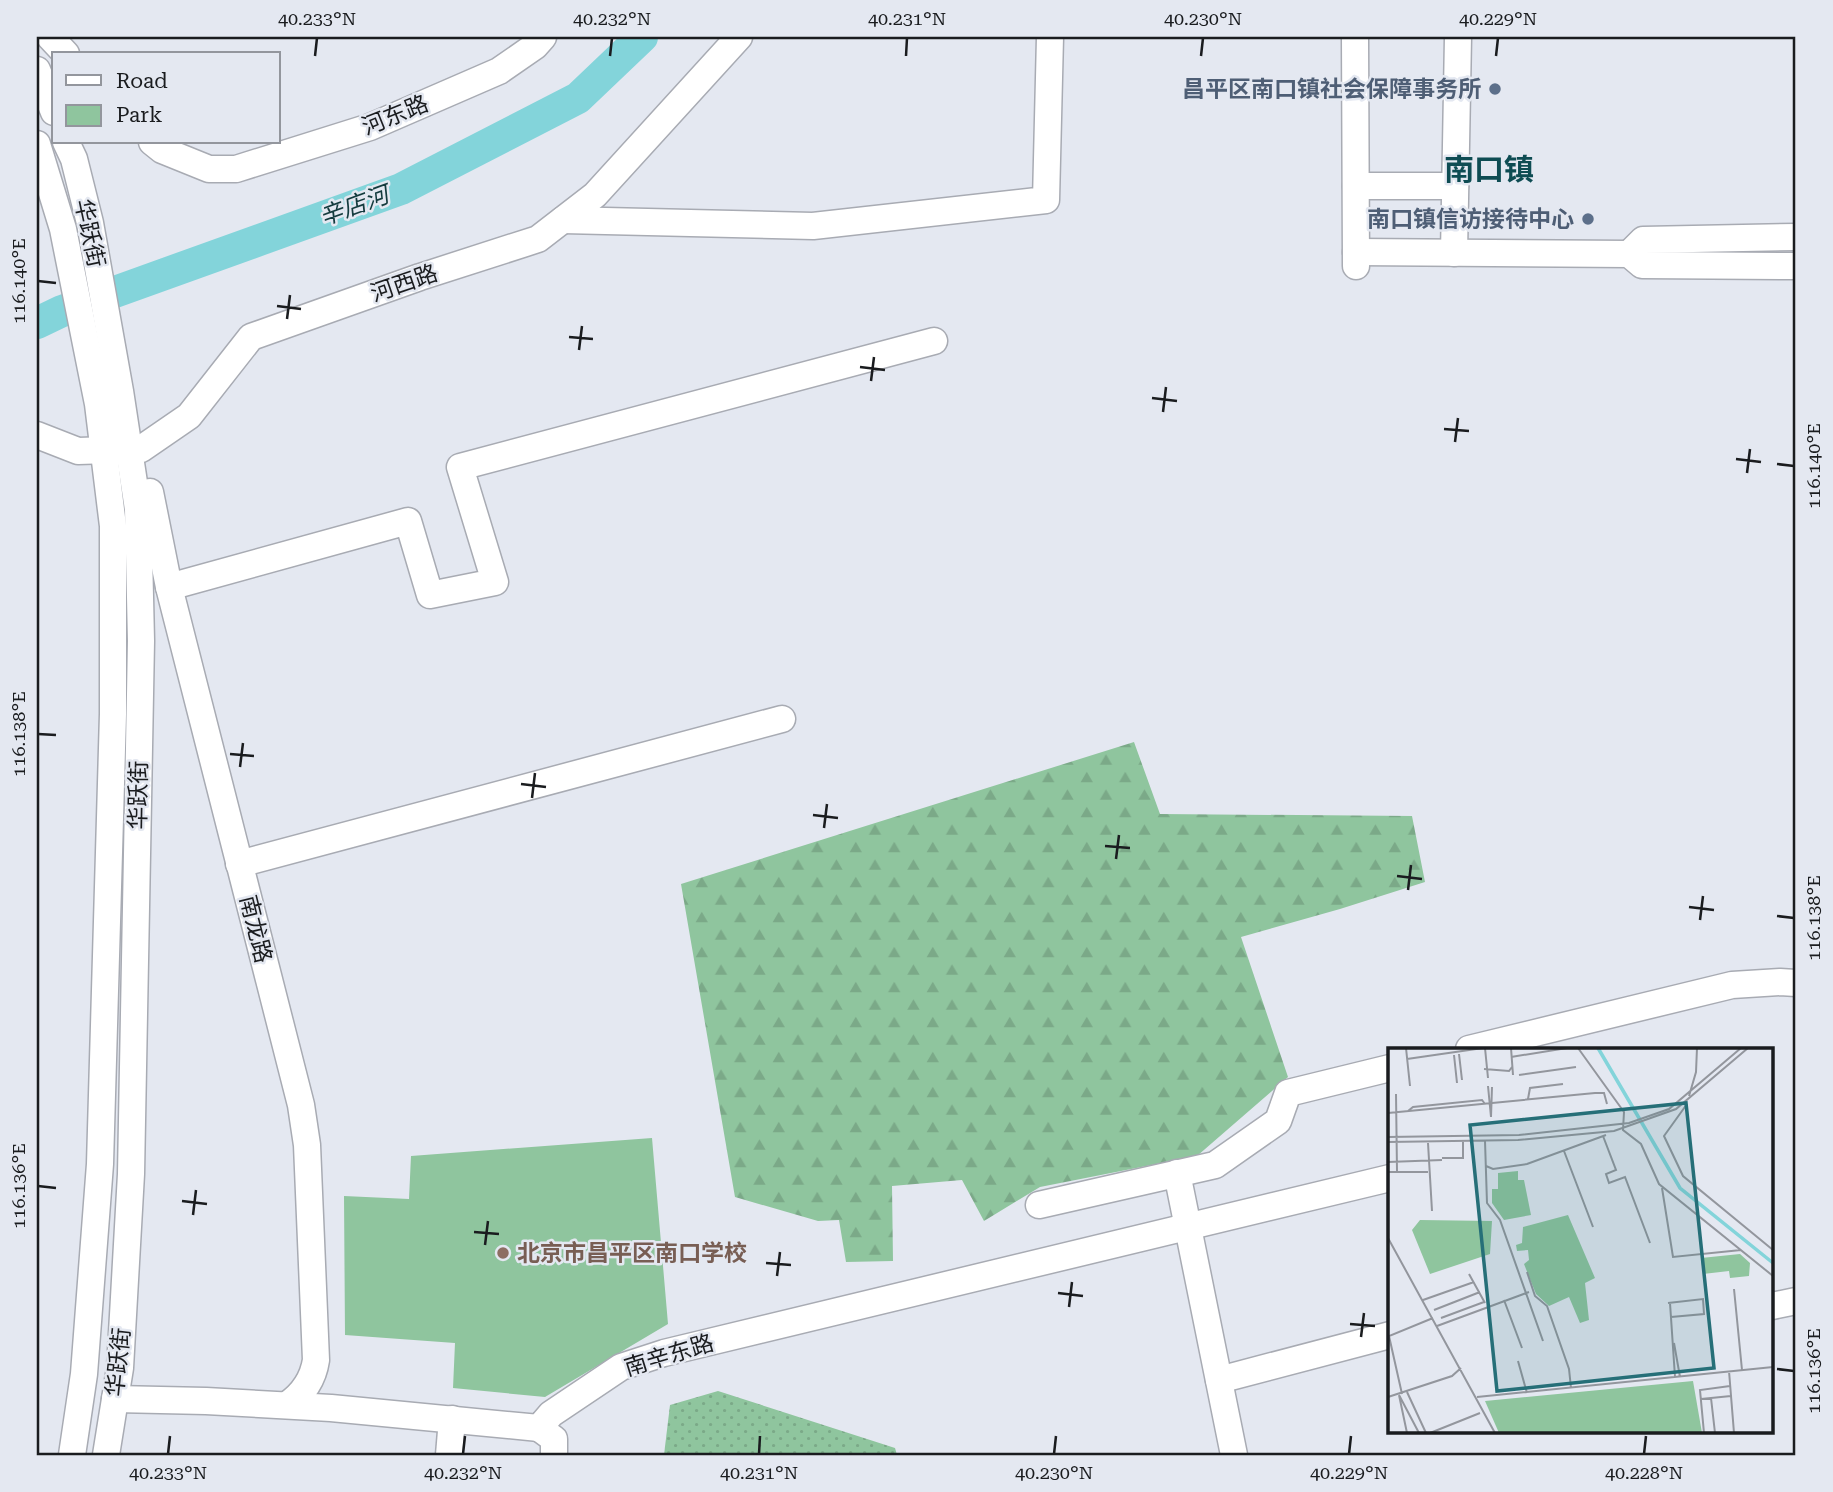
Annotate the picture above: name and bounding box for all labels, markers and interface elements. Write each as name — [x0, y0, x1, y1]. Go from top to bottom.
text: 40.233°N — [278, 8, 356, 29]
text: 40.232°N — [573, 8, 651, 29]
text: 40.231°N — [868, 8, 946, 29]
text: 40.230°N — [1164, 8, 1242, 29]
text: 40.229°N — [1459, 8, 1537, 29]
legend — [52, 52, 280, 144]
text: Road — [116, 69, 168, 93]
place label: 昌平区南口镇社会保障事务所 — [1182, 76, 1481, 103]
marker: 昌平区南口镇社会保障事务所 — [1487, 81, 1503, 97]
street label: 河东路 — [358, 90, 432, 141]
text: Park — [116, 103, 162, 127]
district label: 南口镇 — [1444, 152, 1534, 187]
water label: 辛店河 — [315, 179, 396, 231]
street label: 华跃街 — [69, 197, 110, 270]
place label: 南口镇信访接待中心 — [1367, 206, 1574, 233]
marker: 南口镇信访接待中心 — [1580, 211, 1596, 227]
text: 116.140°E — [8, 238, 29, 324]
street label: 河西路 — [367, 259, 441, 307]
text: 116.140°E — [1803, 423, 1824, 509]
text: 116.138°E — [8, 691, 29, 777]
street label: 华跃街 — [124, 760, 153, 830]
text: 116.138°E — [1803, 875, 1824, 961]
street label: 南龙路 — [234, 892, 277, 966]
inset map — [1388, 1048, 1773, 1432]
text: 116.136°E — [8, 1143, 29, 1229]
place label: 北京市昌平区南口学校 — [517, 1240, 747, 1267]
marker: 北京市昌平区南口学校 — [495, 1245, 511, 1261]
street label: 华跃街 — [101, 1326, 136, 1398]
text: 116.136°E — [1803, 1328, 1824, 1414]
street label: 南辛东路 — [621, 1329, 717, 1382]
text: 40.233°N — [129, 1462, 207, 1483]
text: 40.232°N — [424, 1462, 502, 1483]
text: 40.231°N — [720, 1462, 798, 1483]
text: 40.230°N — [1015, 1462, 1093, 1483]
text: 40.229°N — [1310, 1462, 1388, 1483]
text: 40.228°N — [1605, 1462, 1683, 1483]

